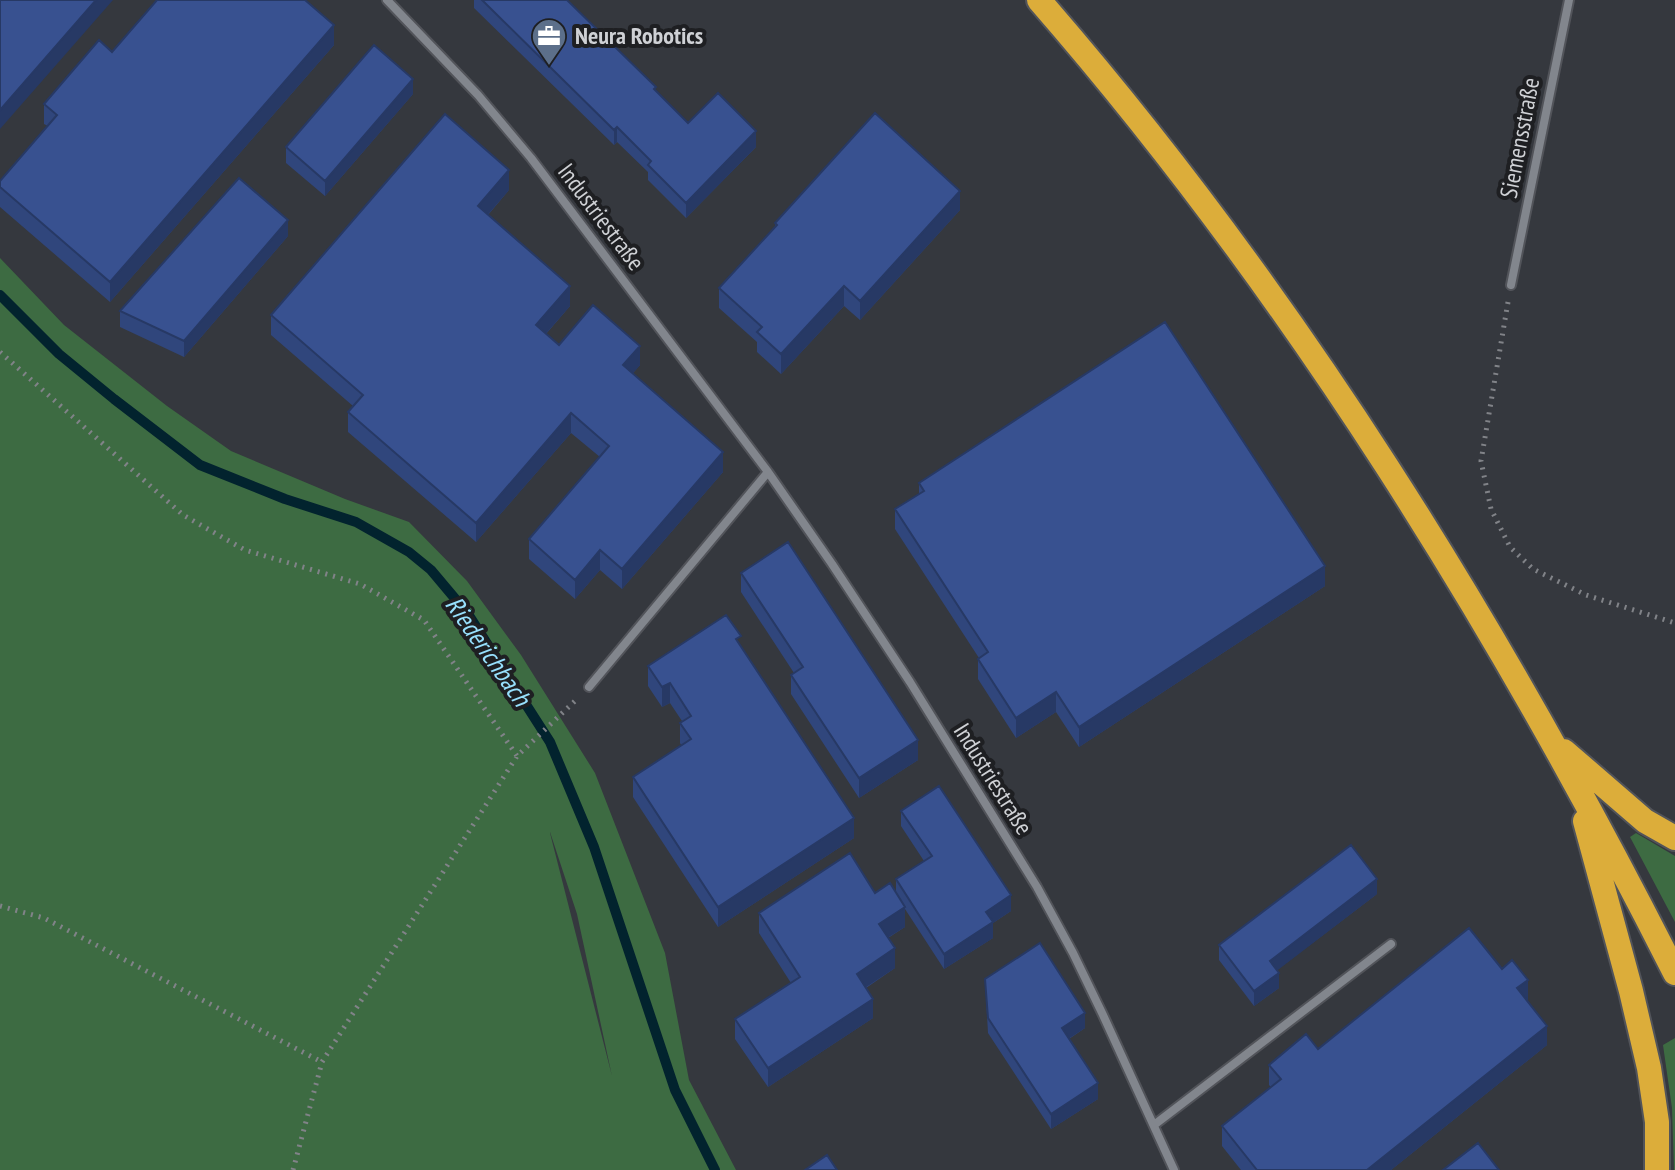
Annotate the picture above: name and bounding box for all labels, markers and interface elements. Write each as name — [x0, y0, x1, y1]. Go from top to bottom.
office icon: Neura Robotics — [530, 17, 568, 67]
place label: Neura Robotics — [575, 20, 703, 51]
street label: Siemensstraße — [1493, 75, 1546, 201]
street label: Industriestraße — [551, 157, 652, 276]
water label: Riederichbach — [439, 589, 539, 713]
street label: Industriestraße — [947, 717, 1040, 840]

